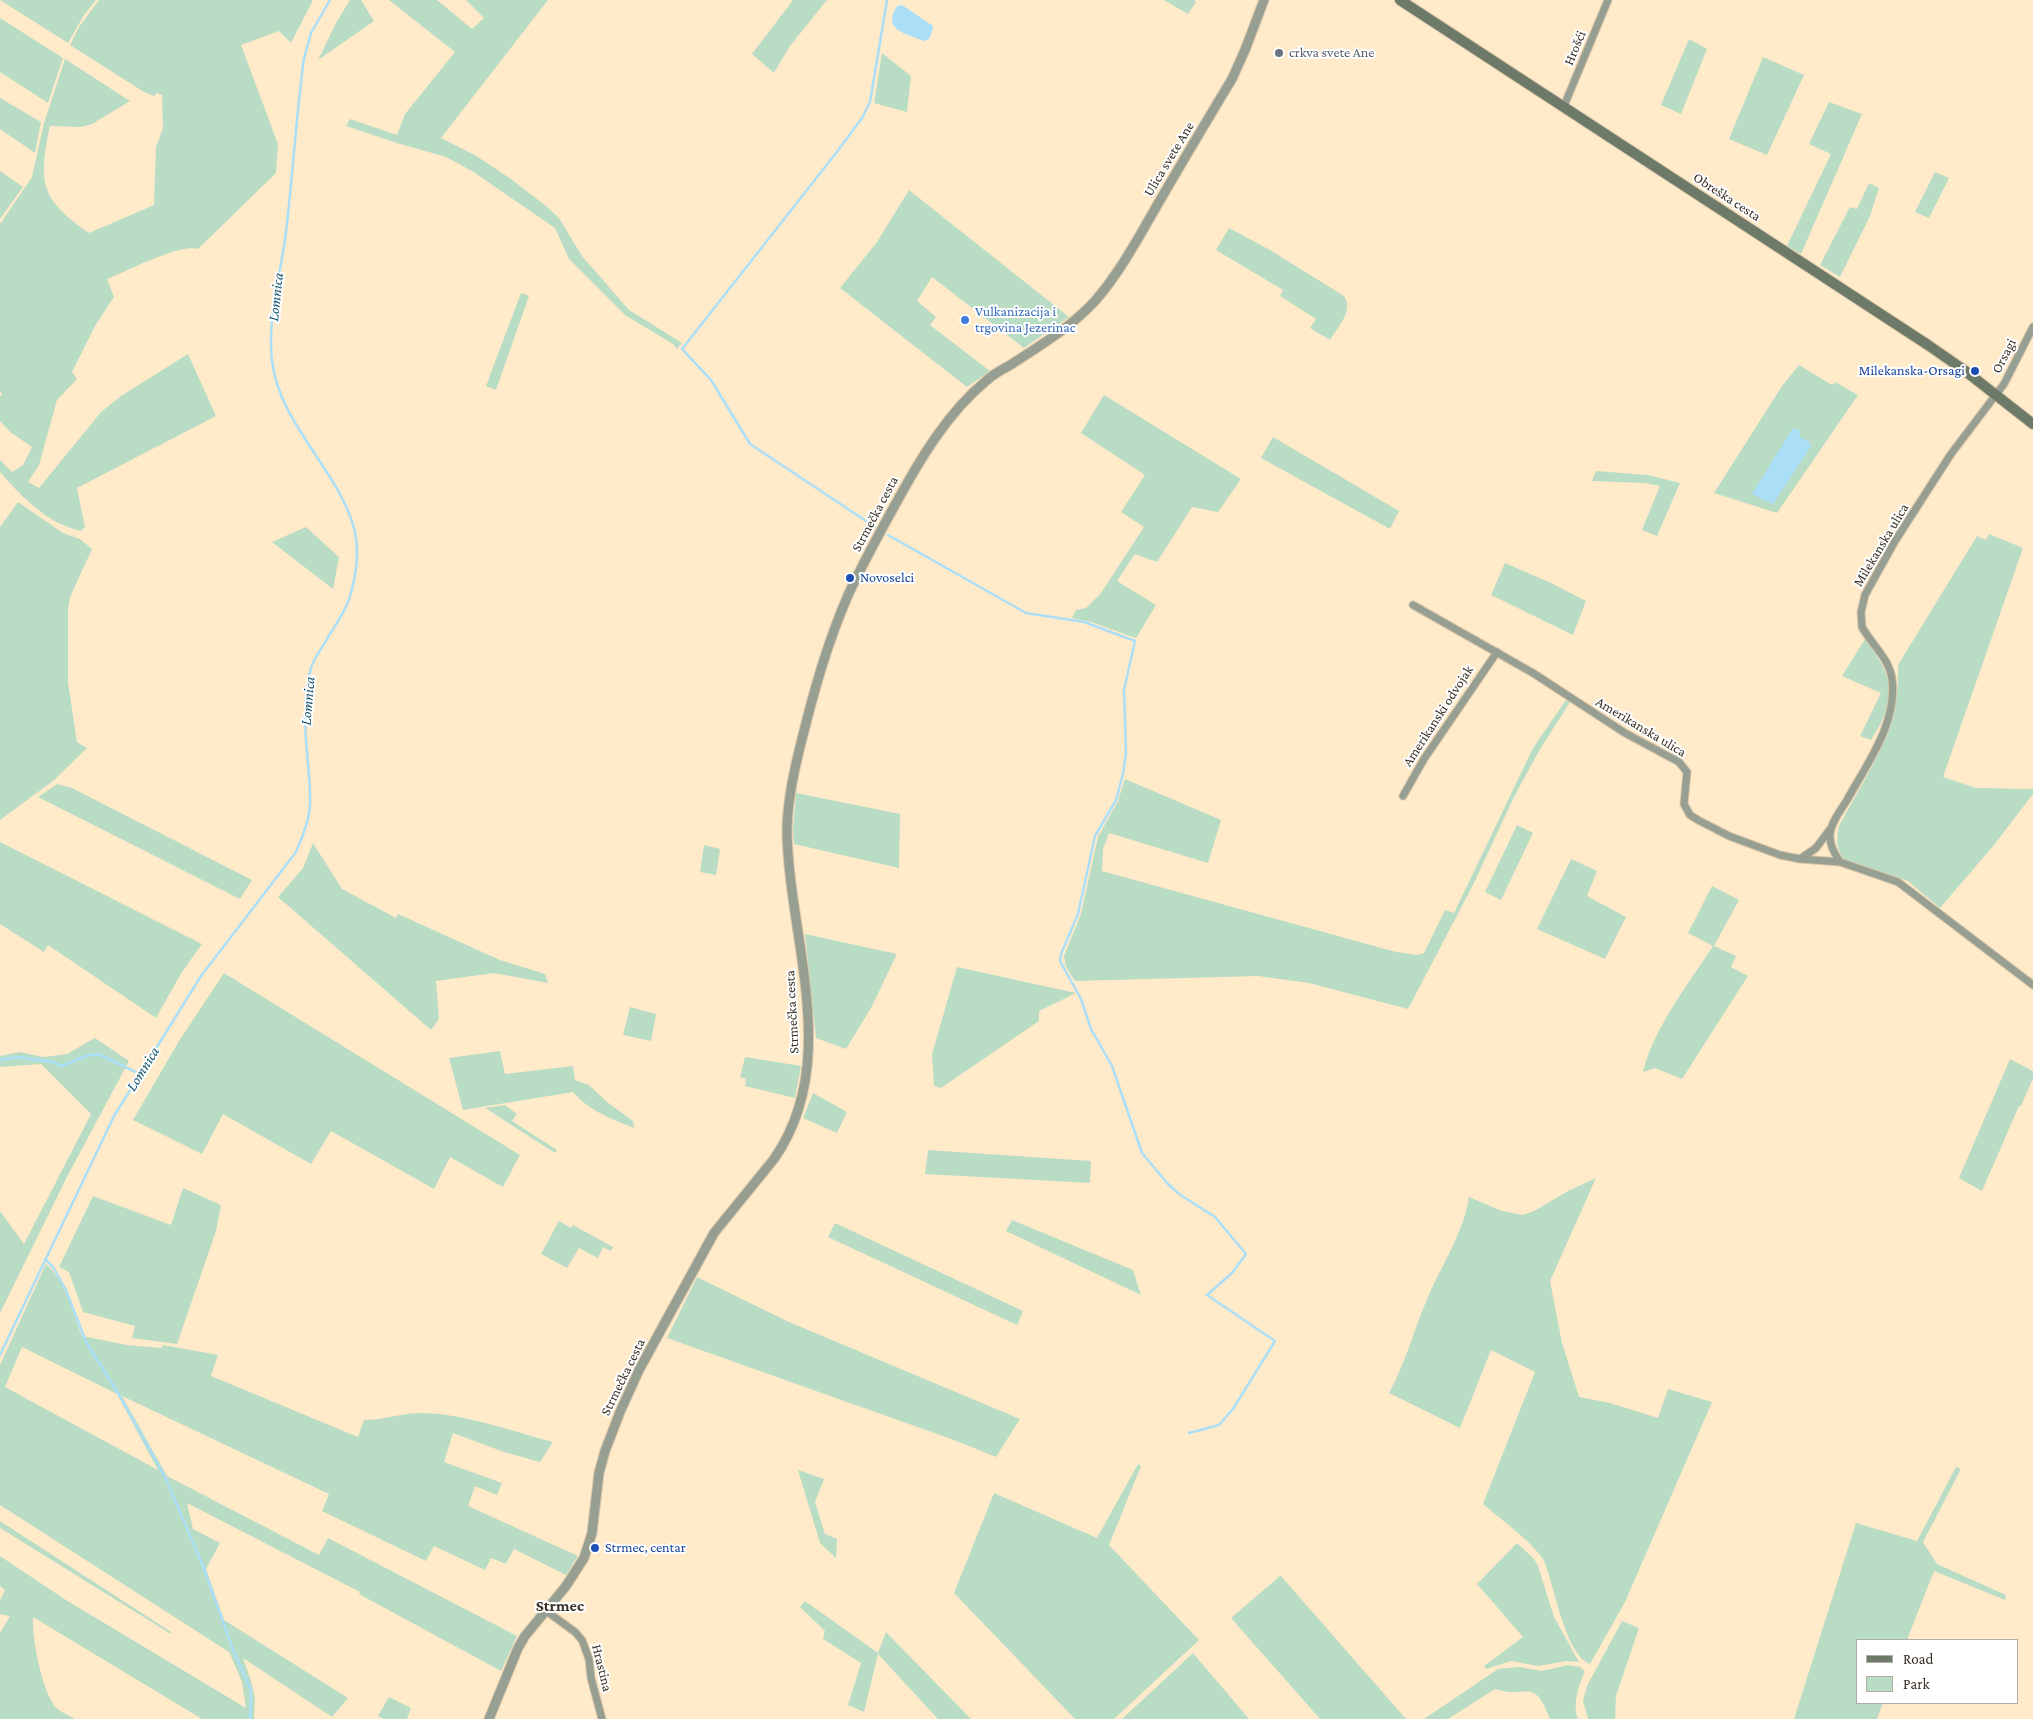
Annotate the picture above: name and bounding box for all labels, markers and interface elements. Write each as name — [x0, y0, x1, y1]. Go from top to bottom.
street label: Hrošći — [1560, 28, 1590, 68]
place label: crkva svete Ane — [1289, 45, 1374, 61]
marker: crkva svete Ane — [1273, 47, 1285, 59]
street label: Ulica svete Ane — [1140, 119, 1198, 199]
street label: Obreška cesta — [1690, 169, 1764, 225]
water label: Lomnica — [264, 272, 288, 322]
place label: Vulkanizacija i trgovina Jezerinac — [975, 304, 1076, 336]
marker: Vulkanizacija i trgovina Jezerinac — [959, 314, 971, 326]
street label: Orsagi — [1988, 336, 2020, 376]
place label: Milekanska-Orsagi — [1859, 363, 1965, 379]
marker: Milekanska-Orsagi — [1969, 365, 1981, 377]
street label: Strmečka cesta — [848, 473, 902, 555]
street label: Milekanska ulica — [1850, 500, 1912, 590]
place label: Novoselci — [860, 570, 914, 586]
marker: Novoselci — [844, 572, 856, 584]
street label: Amerikanski odvojak — [1399, 662, 1477, 770]
water label: Lomnica — [297, 676, 319, 726]
street label: Amerikanska ulica — [1593, 693, 1689, 761]
street label: Strmečka cesta — [781, 970, 803, 1054]
water label: Lomnica — [122, 1044, 164, 1094]
street label: Strmečka cesta — [597, 1336, 649, 1418]
place label: Strmec, centar — [605, 1540, 686, 1556]
marker: Strmec, centar — [589, 1542, 601, 1554]
district label: Strmec — [536, 1596, 584, 1616]
legend — [1856, 1639, 2018, 1704]
street label: Hrastina — [588, 1643, 616, 1693]
text: Road — [1903, 1651, 1933, 1667]
text: Park — [1903, 1676, 1930, 1692]

